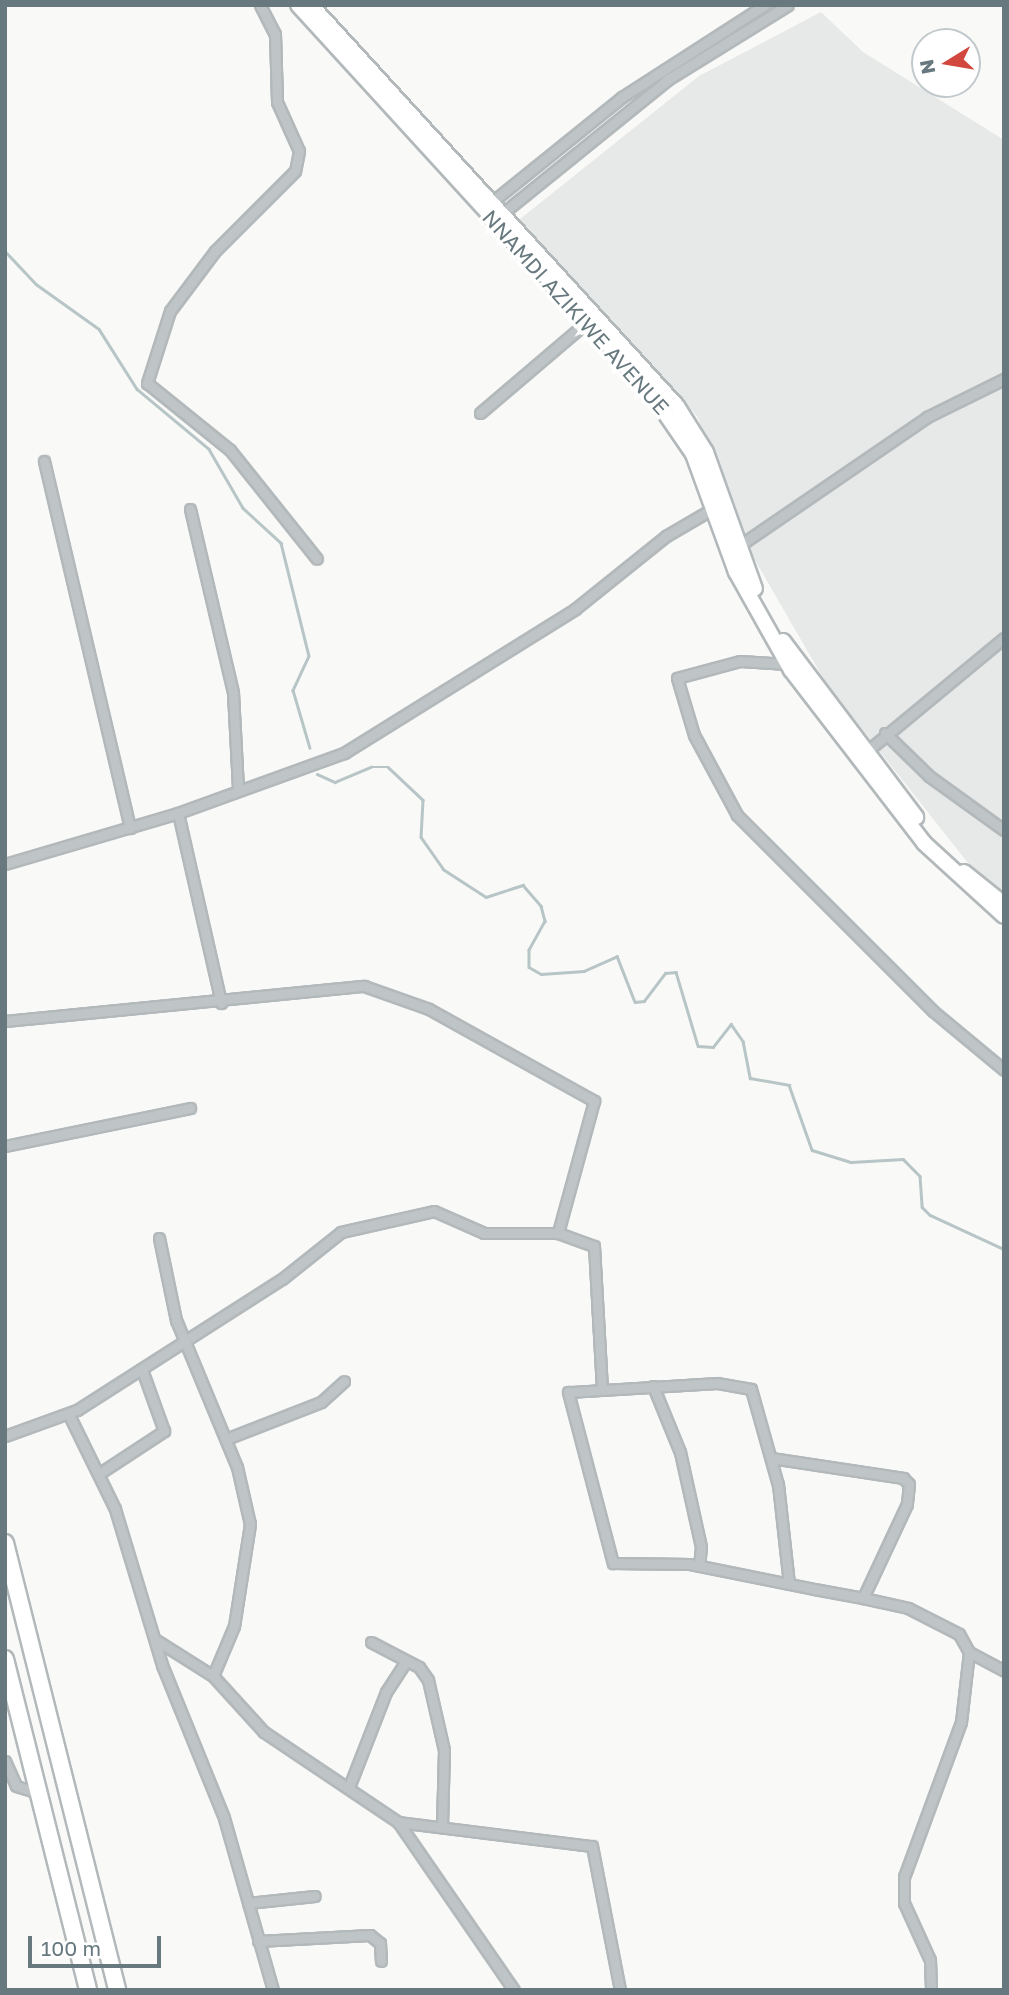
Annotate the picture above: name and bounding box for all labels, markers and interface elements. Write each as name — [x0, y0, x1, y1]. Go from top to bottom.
north arrow — [911, 28, 981, 98]
text: N — [914, 57, 940, 76]
street label: NNAMDI AZIKIWE AVENUE — [478, 205, 674, 419]
scale bar — [32, 1922, 164, 1966]
text: 100 m — [41, 1935, 101, 1961]

